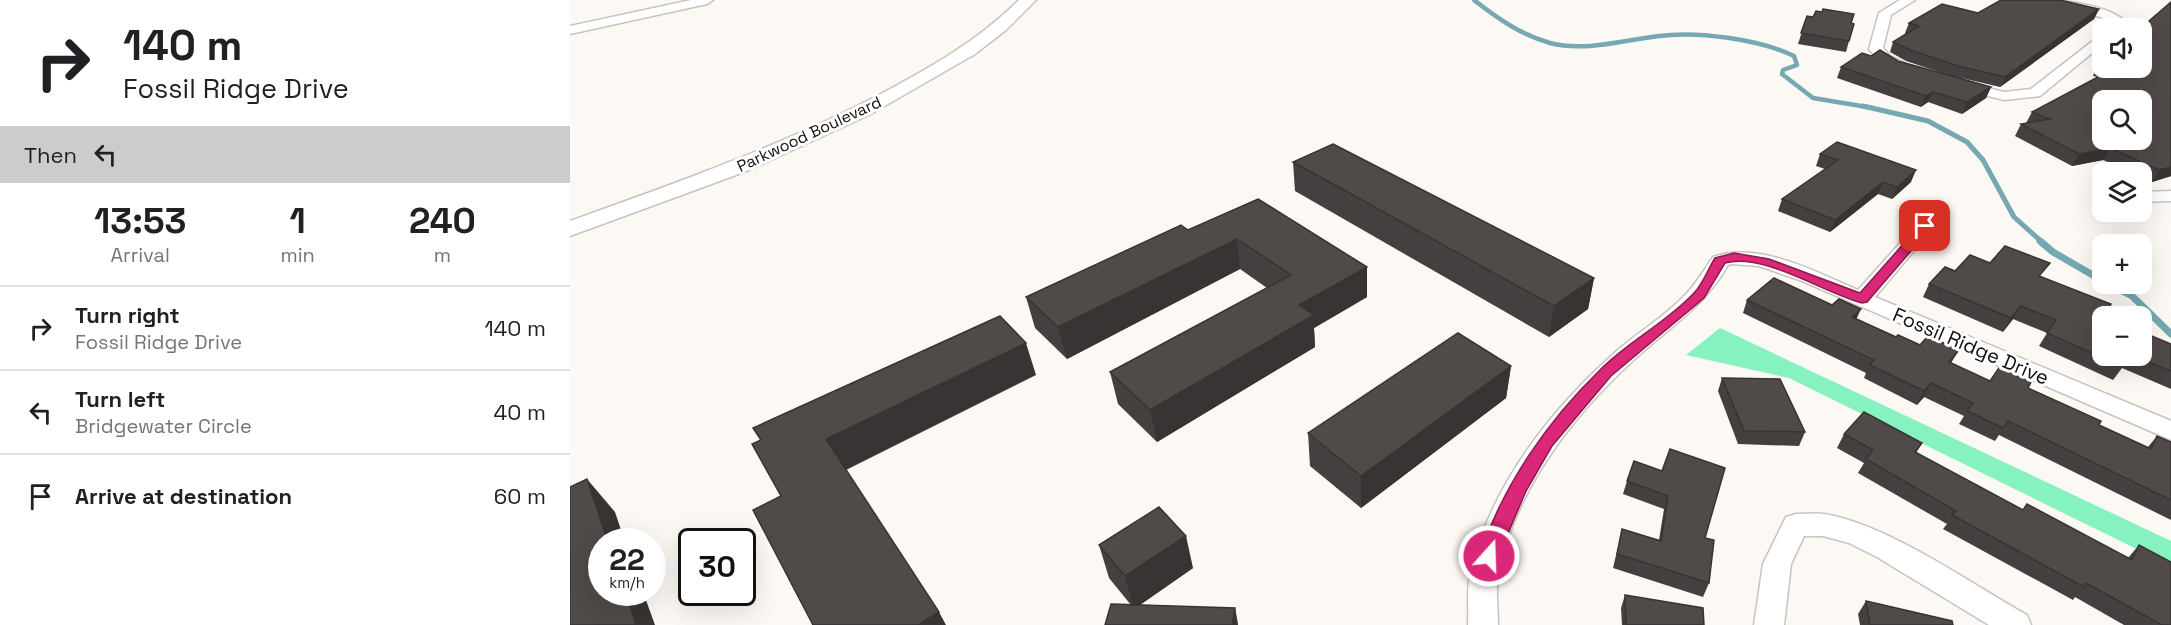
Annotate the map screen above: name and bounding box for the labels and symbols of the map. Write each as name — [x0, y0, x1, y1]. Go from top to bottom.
street label: Parkwood Boulevard — [733, 91, 885, 177]
pin — [1899, 200, 1950, 251]
street label: Fossil Ridge Drive — [1889, 301, 2053, 391]
position arrow — [1457, 524, 1521, 588]
speed limit sign: 30 — [678, 528, 756, 606]

